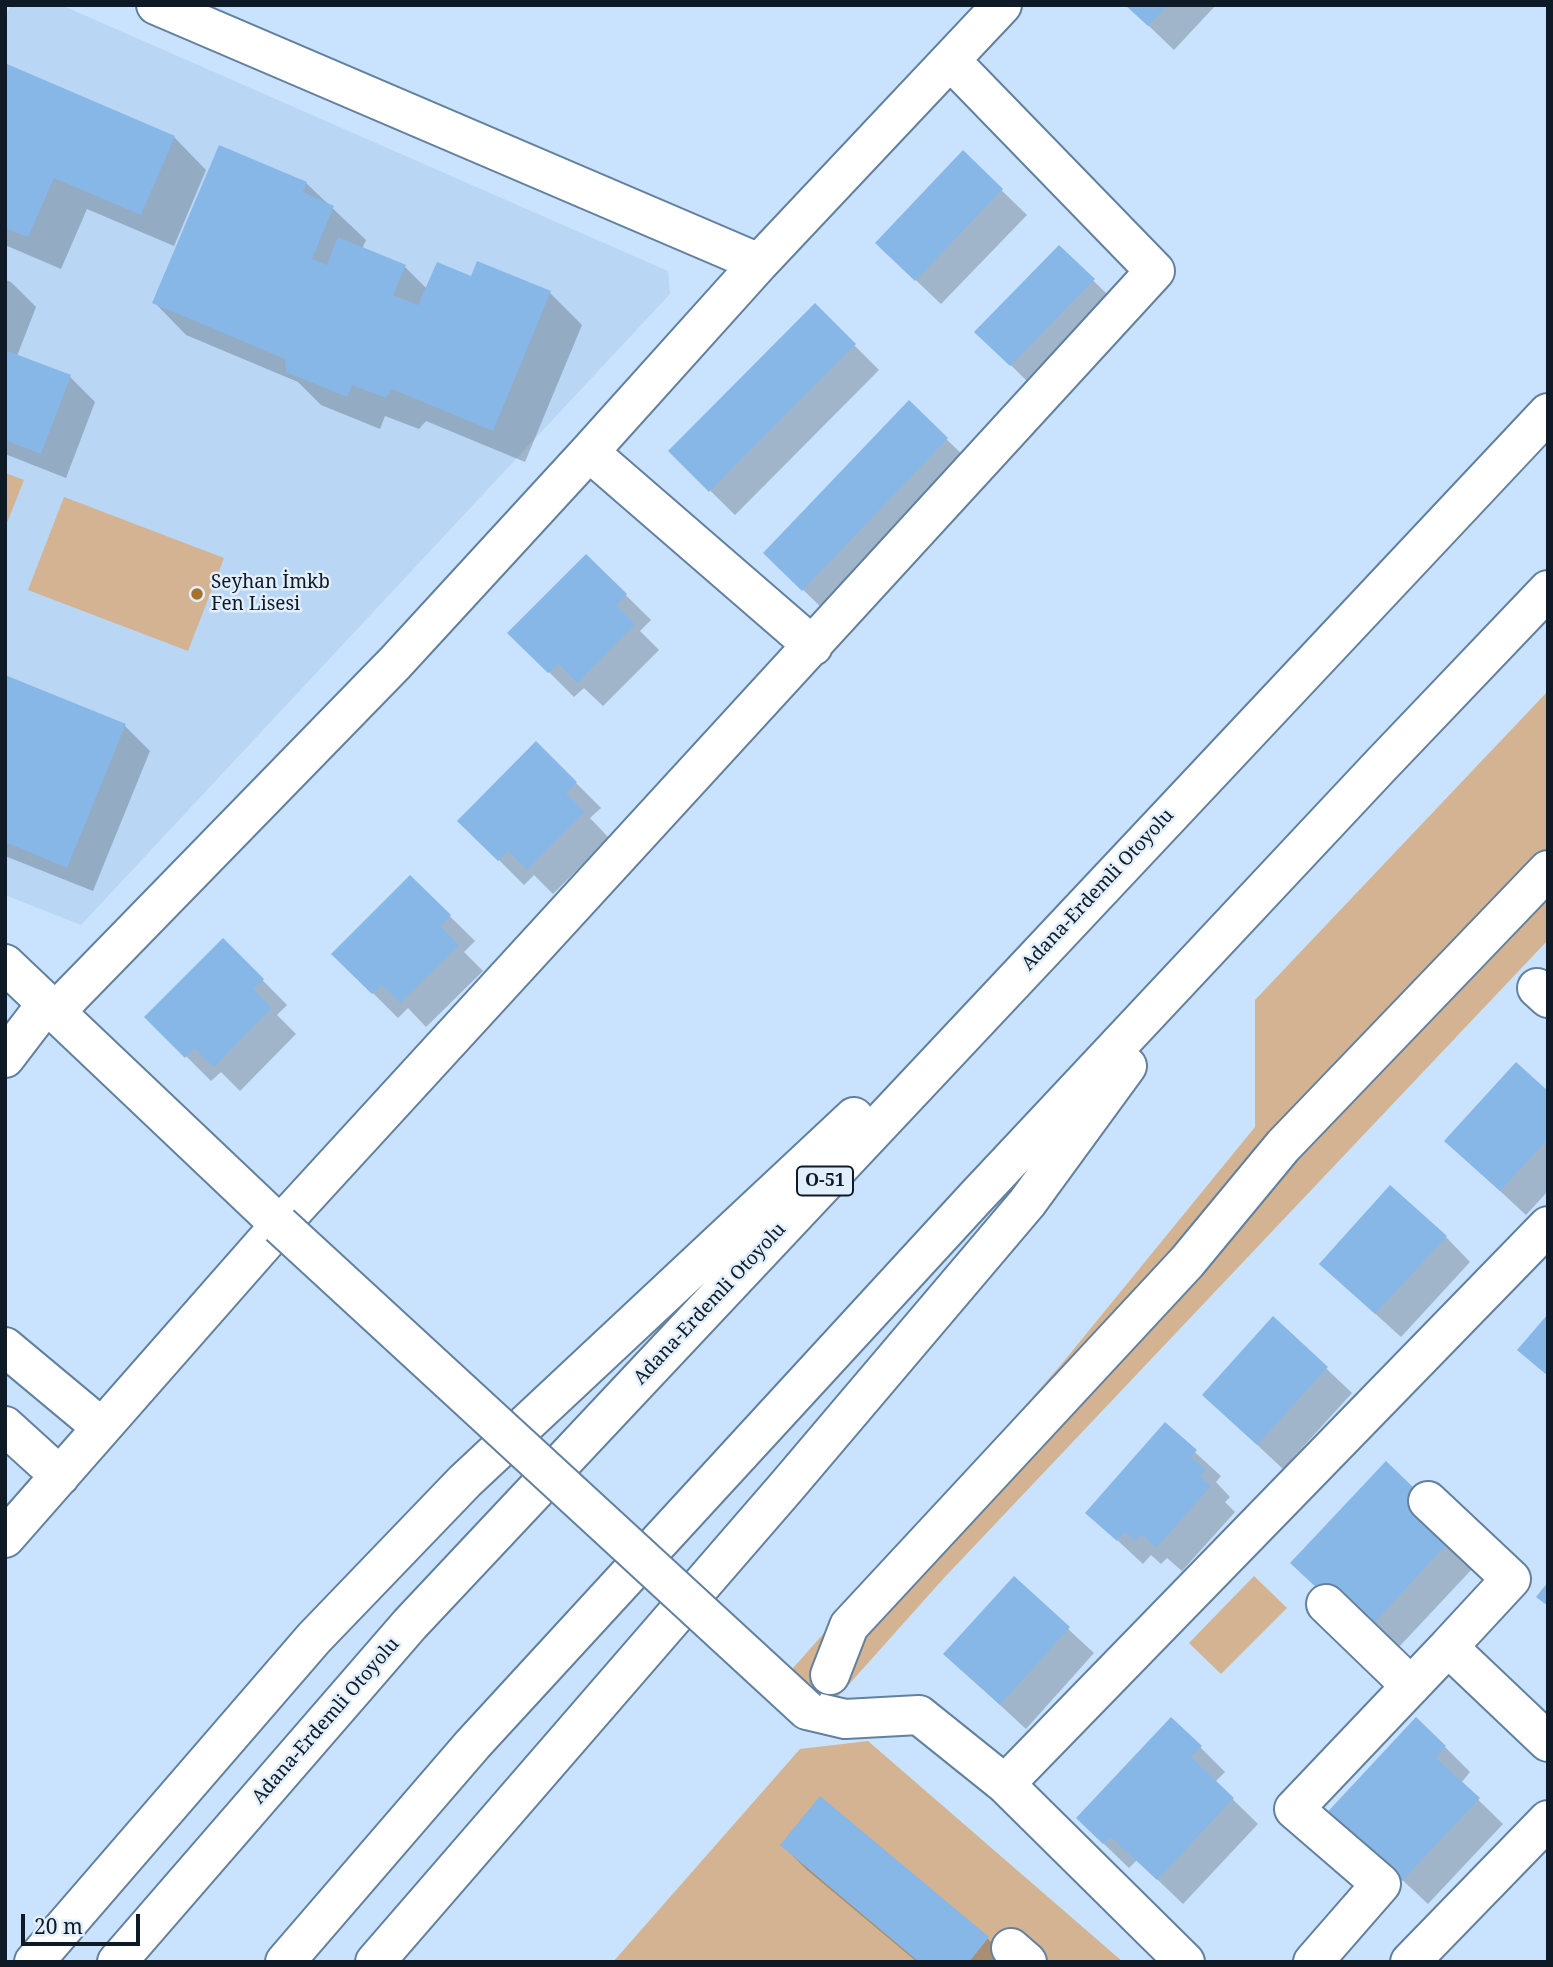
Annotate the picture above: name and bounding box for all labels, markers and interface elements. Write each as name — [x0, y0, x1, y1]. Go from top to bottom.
place label: Seyhan İmkb Fen Lisesi — [211, 572, 330, 616]
marker: Seyhan İmkb Fen Lisesi — [189, 586, 205, 602]
street label: Adana-Erdemli Otoyolu — [1017, 804, 1179, 976]
road number: O-51 — [797, 1166, 853, 1196]
street label: Adana-Erdemli Otoyolu — [629, 1218, 791, 1390]
street label: Adana-Erdemli Otoyolu — [248, 1633, 404, 1809]
scale bar — [24, 1900, 144, 1944]
text: 20 m — [34, 1912, 83, 1940]

